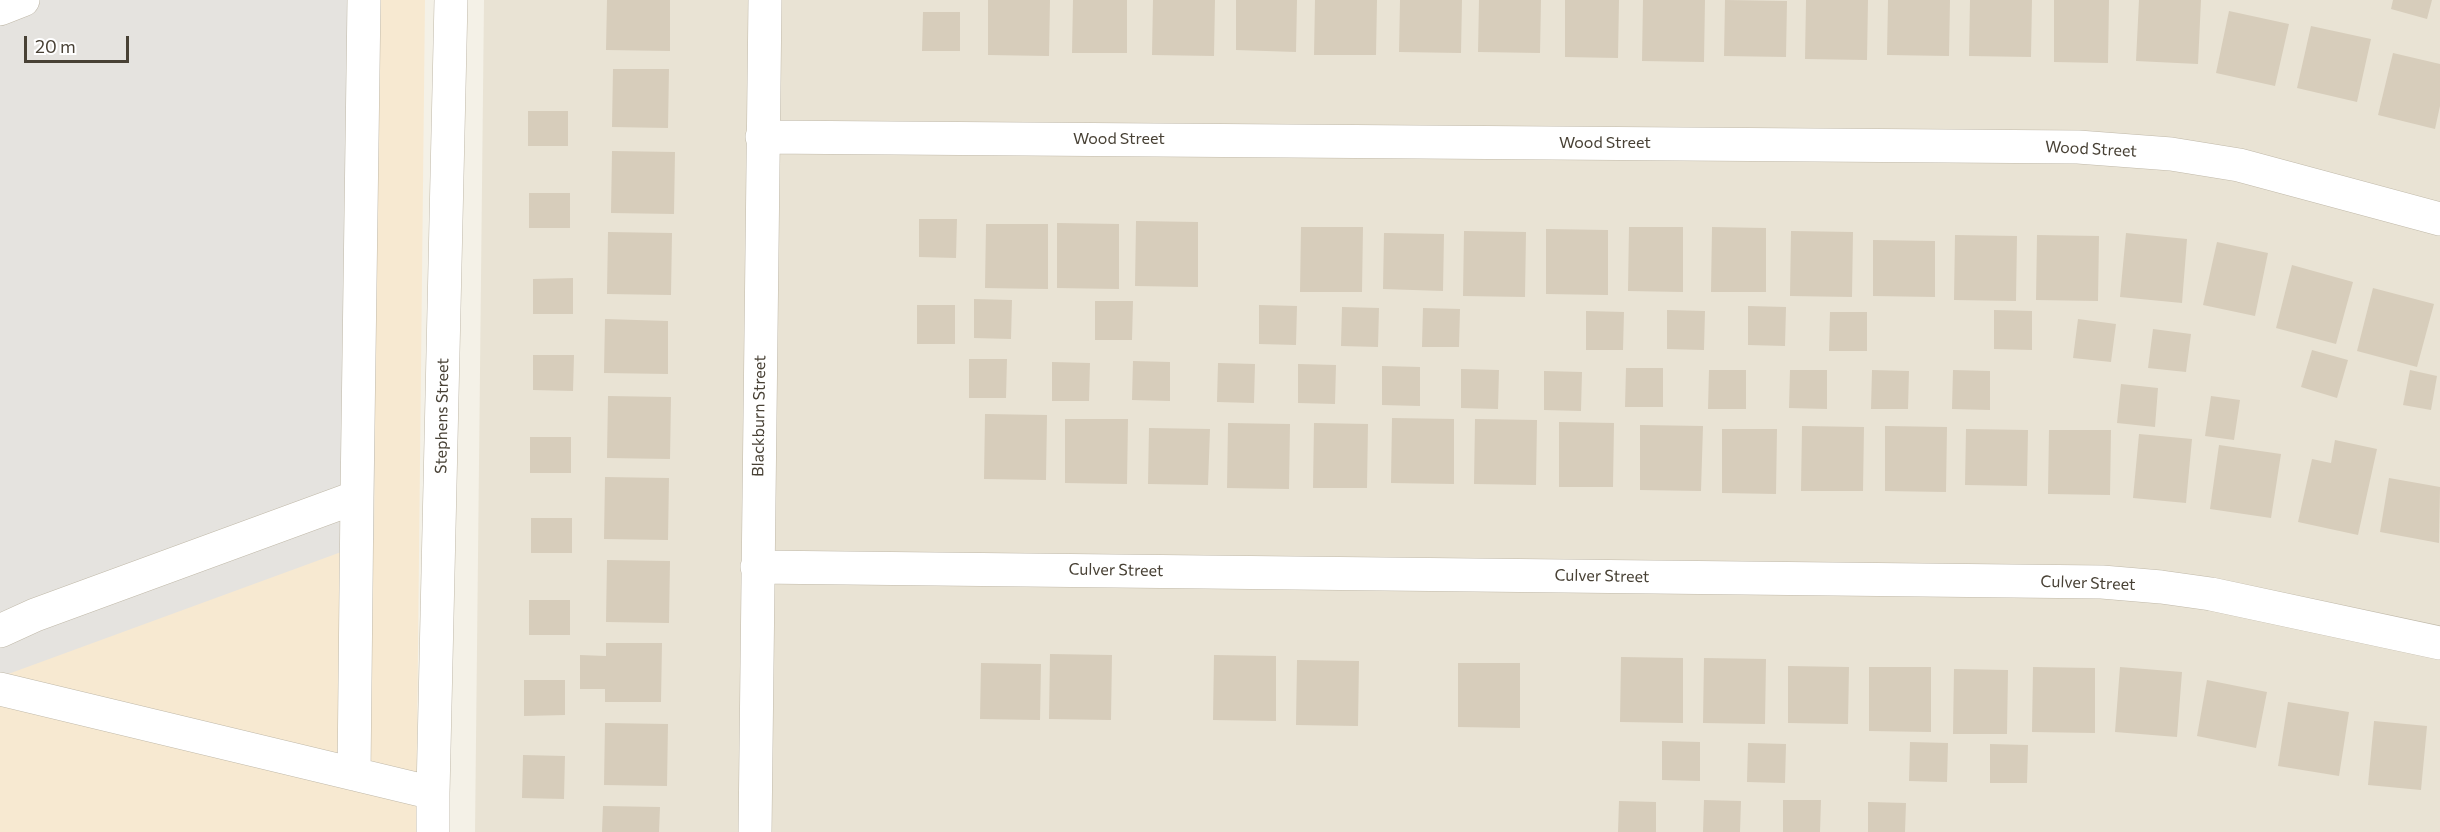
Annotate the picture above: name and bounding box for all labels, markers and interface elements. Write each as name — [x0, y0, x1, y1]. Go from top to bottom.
scale bar — [27, 24, 132, 62]
text: 20 m — [35, 35, 76, 57]
street label: Wood Street — [1073, 129, 1165, 149]
street label: Wood Street — [1559, 133, 1651, 153]
street label: Wood Street — [2045, 137, 2137, 161]
street label: Blackburn Street — [748, 355, 770, 477]
street label: Stephens Street — [431, 358, 453, 474]
street label: Culver Street — [1068, 560, 1164, 580]
street label: Culver Street — [1554, 566, 1650, 586]
street label: Culver Street — [2040, 572, 2136, 594]

